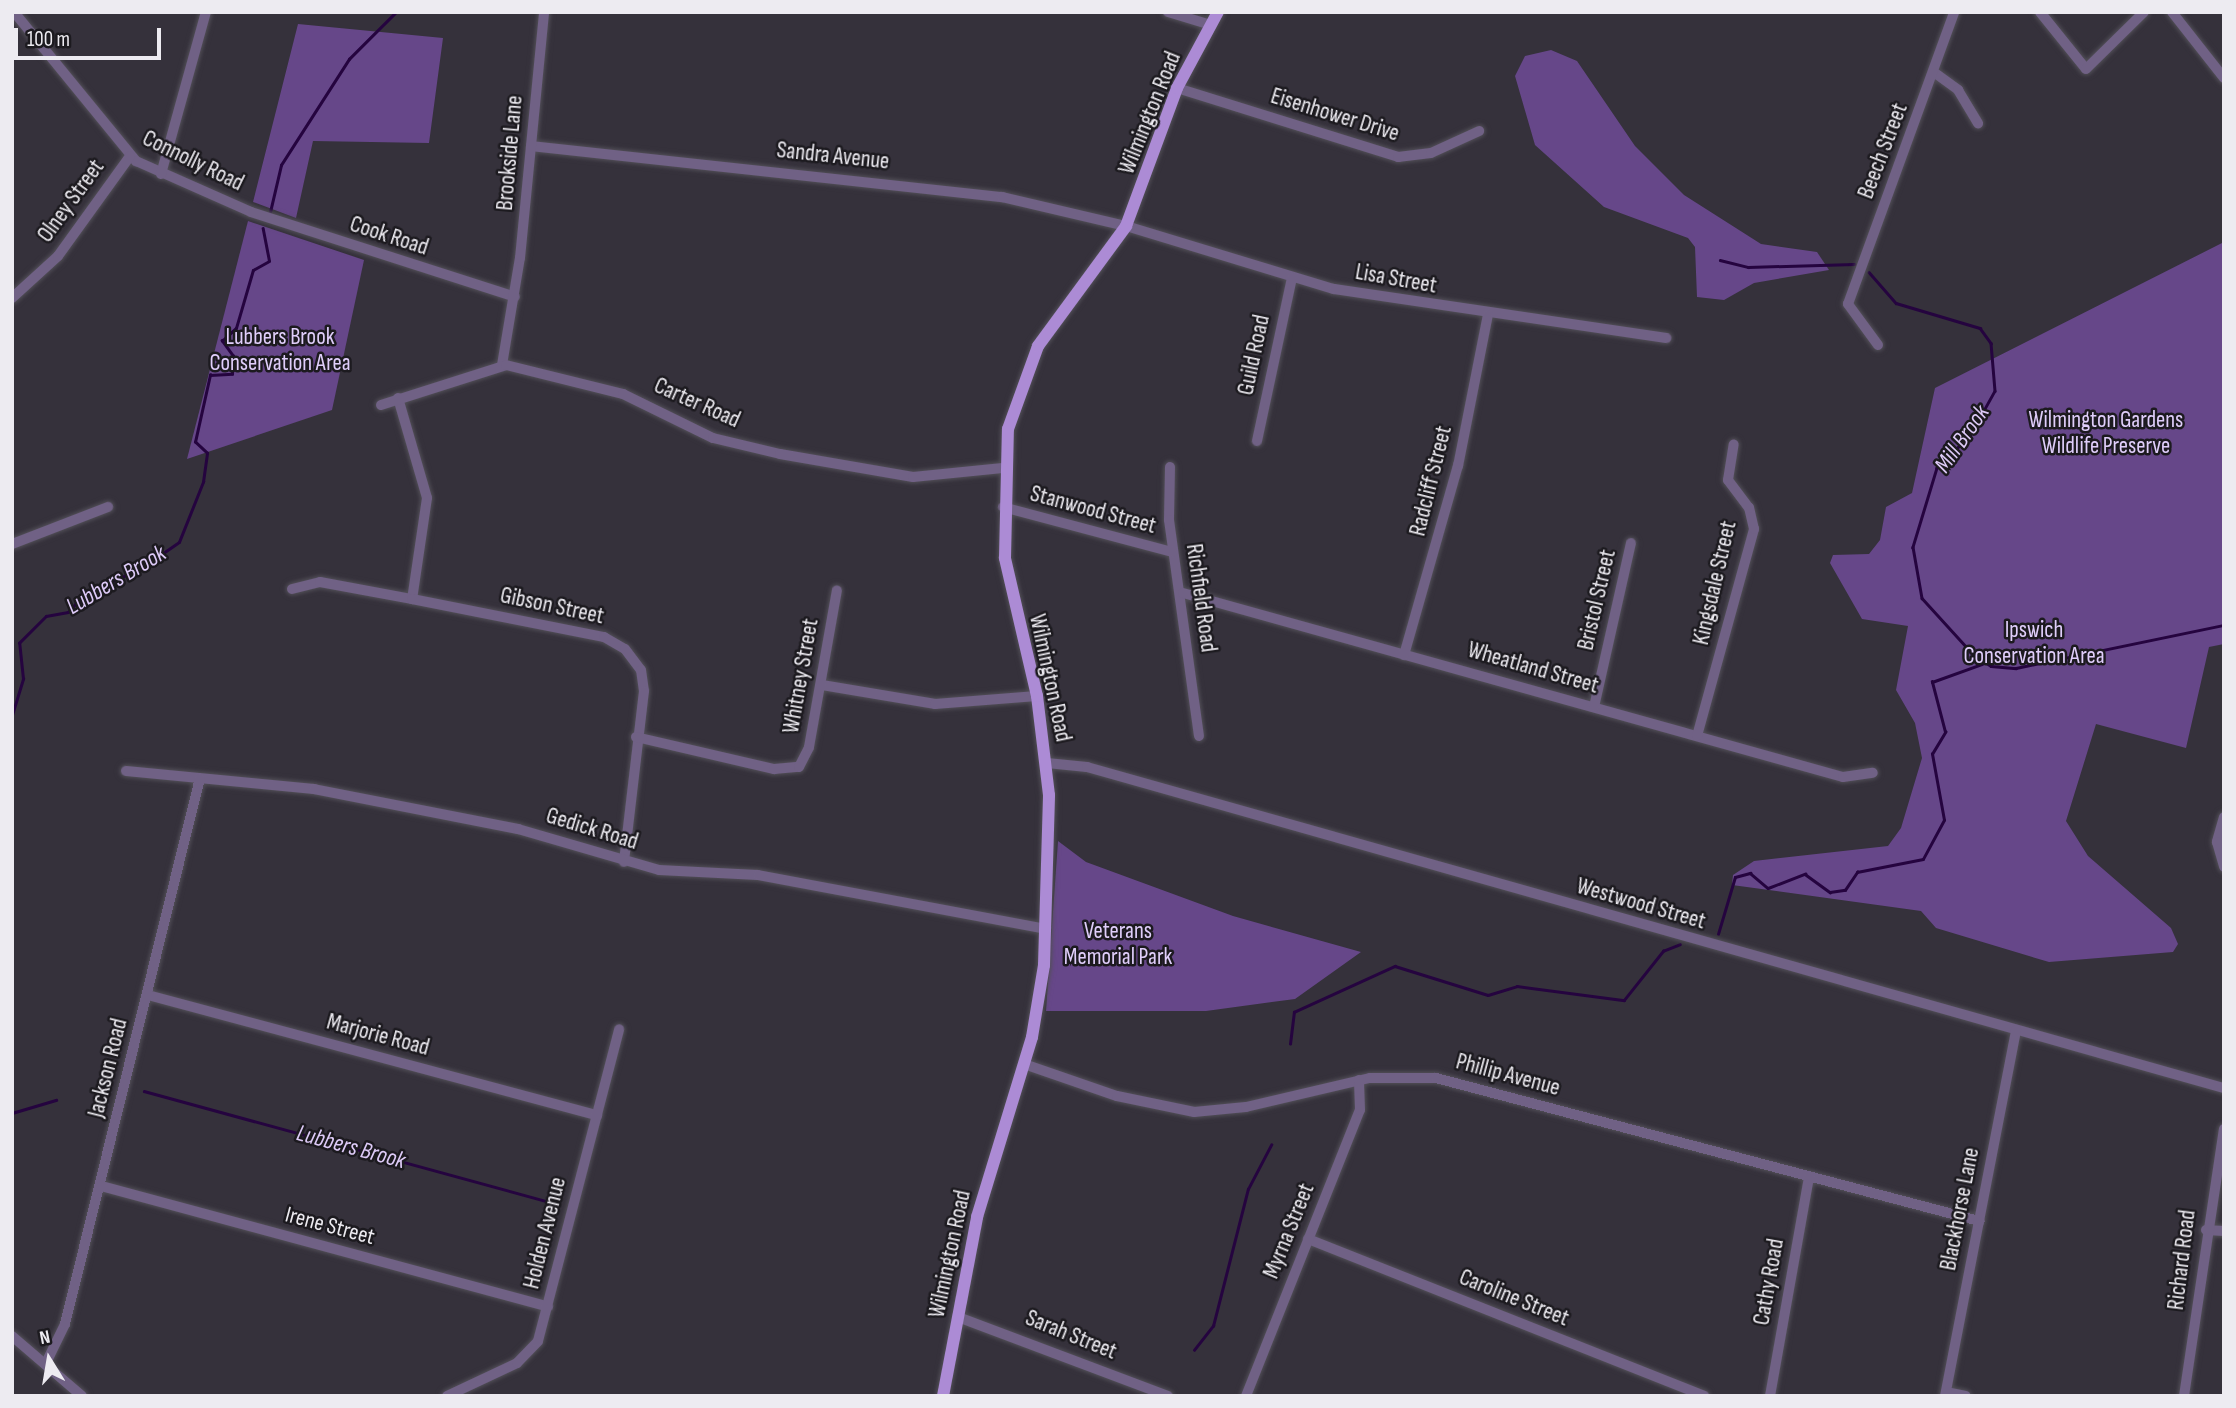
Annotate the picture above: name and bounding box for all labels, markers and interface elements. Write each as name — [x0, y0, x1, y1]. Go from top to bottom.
scale bar — [18, 14, 164, 58]
text: 100 m — [27, 27, 70, 52]
street label: Wilmington Road — [1113, 48, 1187, 178]
street label: Eisenhower Drive — [1267, 82, 1403, 148]
street label: Brookside Lane — [491, 94, 529, 212]
street label: Beech Street — [1852, 99, 1914, 203]
street label: Connolly Road — [138, 125, 248, 197]
street label: Sandra Avenue — [775, 136, 891, 176]
street label: Olney Street — [32, 154, 110, 248]
street label: Cook Road — [346, 210, 432, 262]
street label: Lisa Street — [1353, 258, 1439, 300]
street label: Guild Road — [1232, 312, 1276, 398]
park label: Lubbers Brook Conservation Area — [210, 323, 350, 377]
street label: Carter Road — [650, 372, 744, 434]
water label: Mill Brook — [1928, 400, 1996, 478]
park label: Wilmington Gardens Wildlife Preserve — [2029, 406, 2183, 460]
street label: Radcliff Street — [1404, 423, 1458, 539]
street label: Stanwood Street — [1027, 480, 1159, 540]
street label: Kingsdale Street — [1687, 518, 1743, 648]
water label: Lubbers Brook — [61, 539, 171, 621]
street label: Richfield Road — [1180, 542, 1222, 654]
street label: Bristol Street — [1572, 547, 1622, 653]
street label: Gibson Street — [498, 582, 606, 630]
street label: Wilmington Road — [1023, 612, 1077, 744]
street label: Whitney Street — [777, 616, 825, 736]
park label: Ipswich Conservation Area — [1964, 616, 2104, 670]
street label: Wheatland Street — [1464, 636, 1602, 700]
street label: Gedick Road — [543, 802, 641, 856]
street label: Westwood Street — [1573, 872, 1709, 936]
park label: Veterans Memorial Park — [1064, 917, 1172, 971]
street label: Marjorie Road — [324, 1008, 432, 1062]
street label: Jackson Road — [82, 1016, 134, 1120]
street label: Phillip Avenue — [1453, 1048, 1563, 1102]
water label: Lubbers Brook — [293, 1119, 409, 1175]
street label: Blackhorse Lane — [1935, 1145, 1985, 1273]
street label: Holden Avenue — [518, 1174, 572, 1292]
street label: Myrna Street — [1257, 1179, 1321, 1283]
street label: Wilmington Road — [923, 1188, 977, 1320]
street label: Irene Street — [282, 1201, 378, 1251]
street label: Richard Road — [2162, 1208, 2202, 1312]
street label: Cathy Road — [1748, 1237, 1790, 1327]
street label: Caroline Street — [1455, 1264, 1573, 1332]
street label: Sarah Street — [1021, 1304, 1121, 1366]
north arrow — [14, 1324, 84, 1394]
text: N — [38, 1326, 52, 1350]

